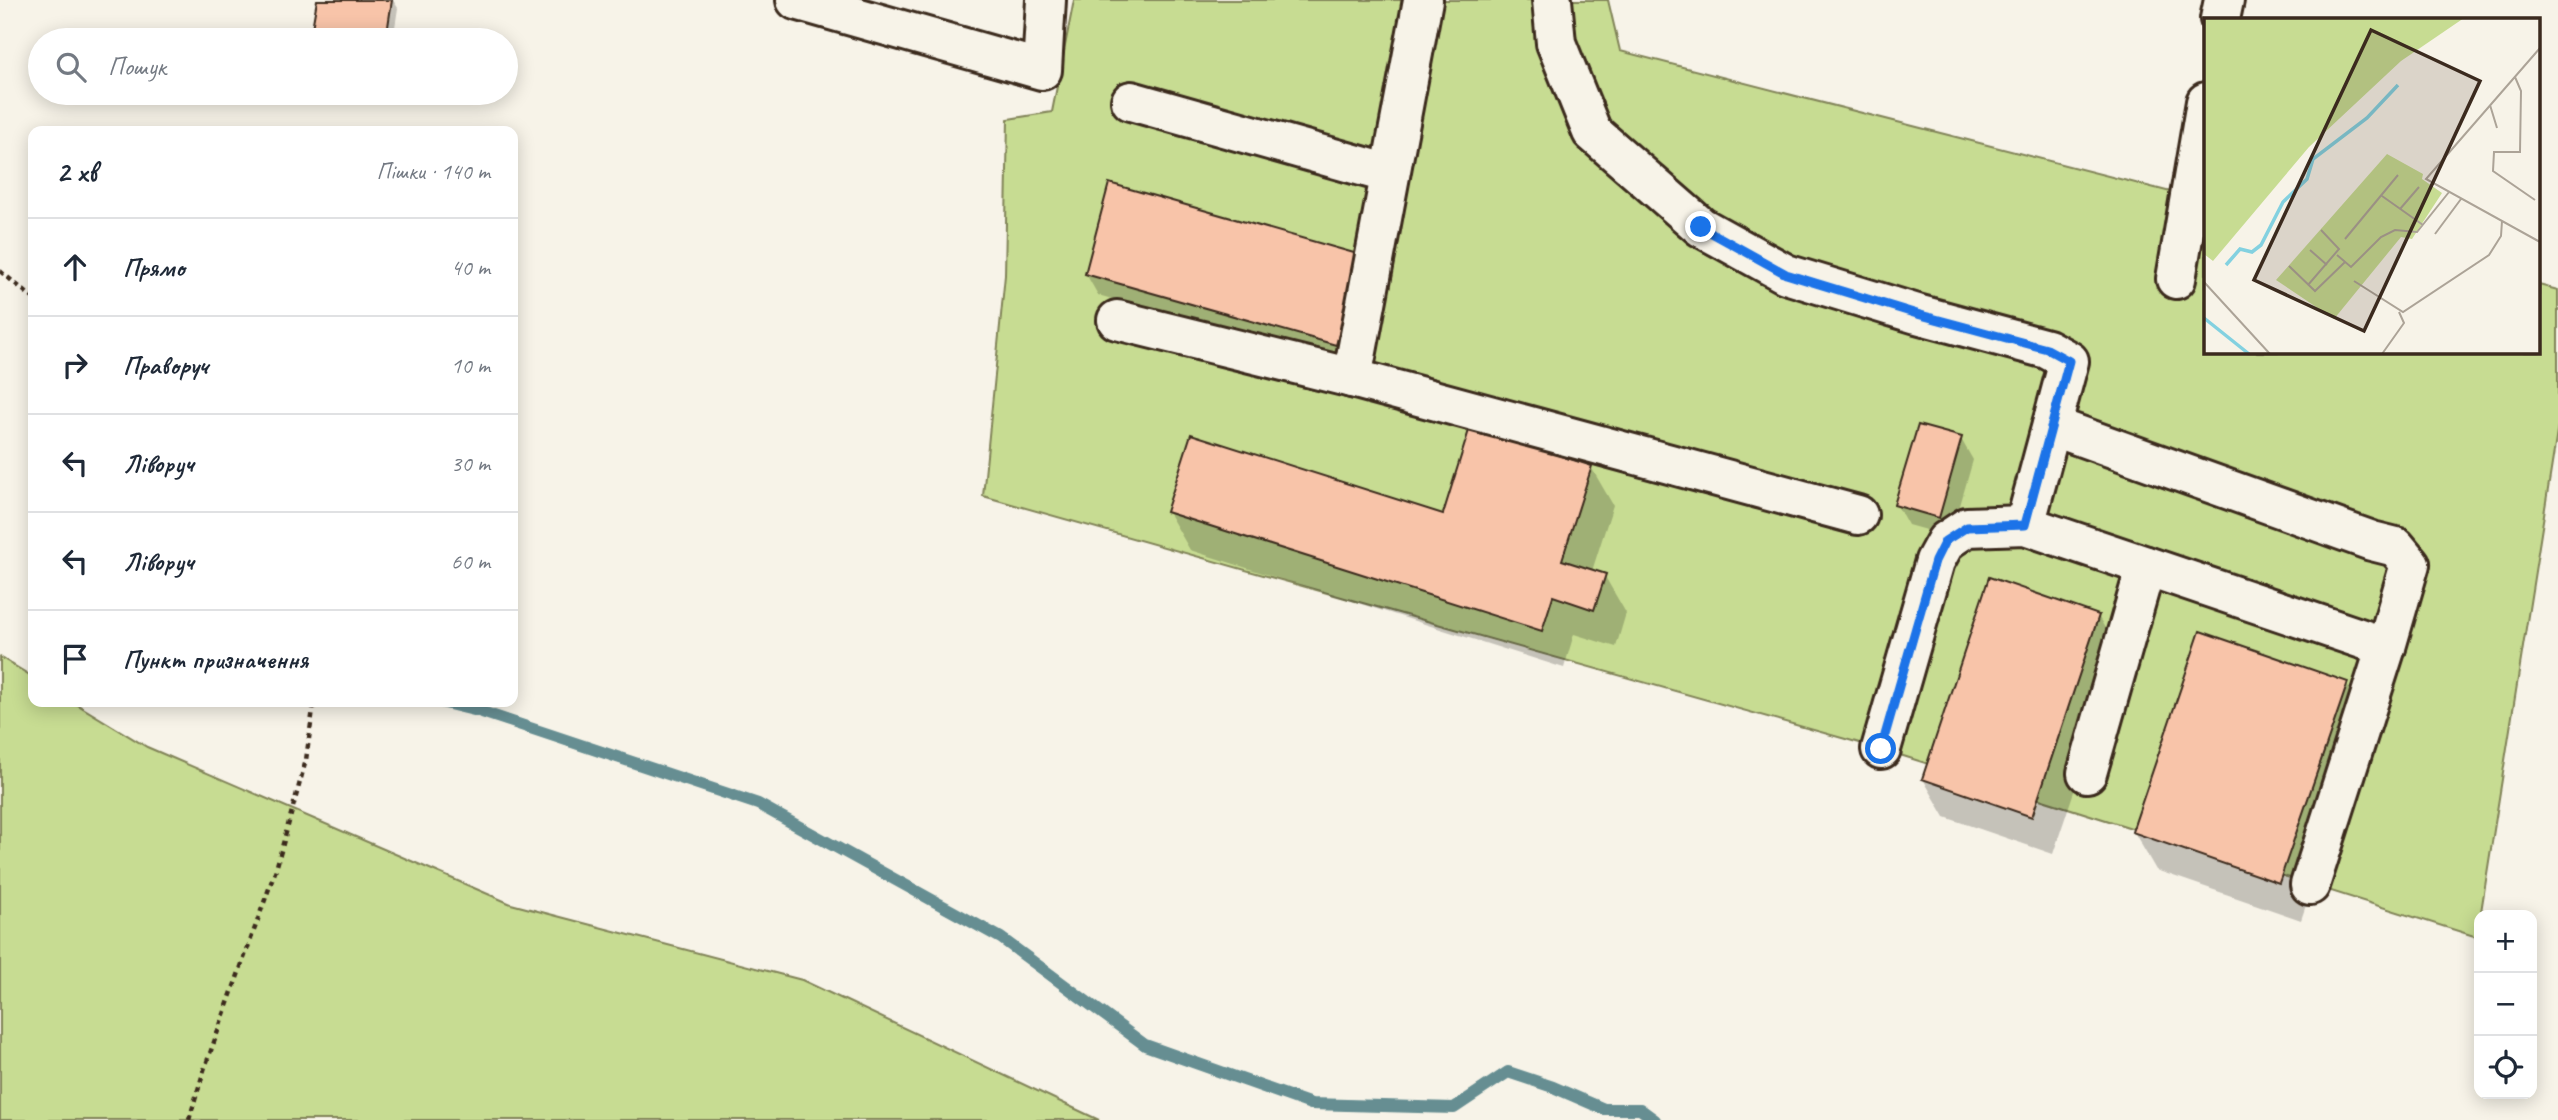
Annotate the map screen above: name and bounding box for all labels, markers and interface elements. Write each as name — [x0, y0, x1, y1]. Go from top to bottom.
inset map — [2204, 18, 2540, 354]
search box — [28, 28, 518, 105]
icon: search — [52, 48, 90, 86]
text: Пошук — [108, 50, 166, 83]
text: 2 хв — [56, 153, 97, 191]
text: Пішки · 140 m — [376, 157, 490, 186]
route end — [1685, 211, 1716, 242]
icon: ahead — [56, 248, 94, 286]
text: Прямо — [123, 251, 185, 284]
text: 40 m — [451, 253, 490, 282]
icon: right — [56, 346, 94, 384]
text: Праворуч — [123, 349, 208, 382]
text: 10 m — [451, 351, 490, 380]
icon: left — [56, 444, 94, 482]
text: Ліворуч — [123, 447, 194, 480]
text: 30 m — [451, 449, 490, 478]
icon: left — [56, 542, 94, 580]
text: Ліворуч — [123, 545, 194, 578]
text: 60 m — [451, 547, 490, 576]
icon: arrive — [56, 640, 94, 678]
text: Пункт призначення — [123, 643, 308, 676]
route start — [1865, 733, 1896, 764]
map controls — [2474, 910, 2537, 1099]
button: + — [2474, 910, 2537, 973]
button: − — [2474, 973, 2537, 1036]
button: locate — [2474, 1036, 2537, 1099]

